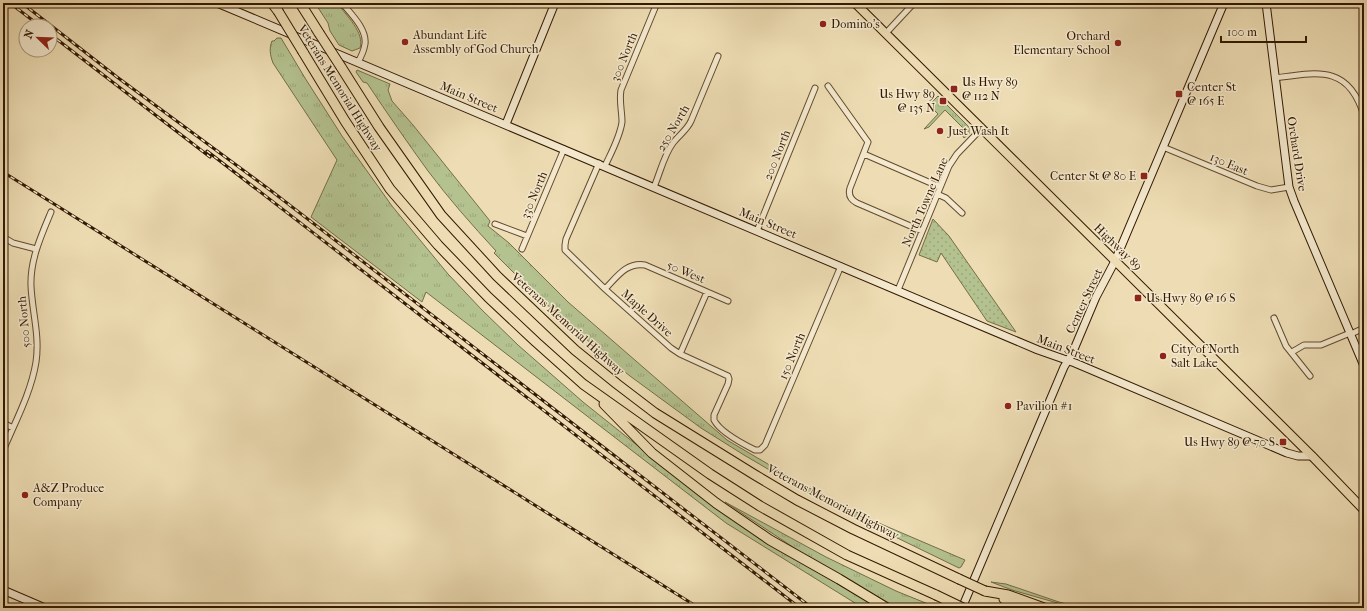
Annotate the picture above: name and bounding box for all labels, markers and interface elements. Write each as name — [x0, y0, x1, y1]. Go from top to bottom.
place label: Domino's — [831, 17, 880, 31]
north arrow — [18, 18, 58, 58]
scale bar — [1221, 18, 1306, 44]
marker: Domino's — [818, 19, 828, 29]
street label: Veterans Memorial Highway — [295, 21, 385, 155]
text: 100 m — [1227, 25, 1257, 39]
text: N — [22, 27, 37, 41]
place label: Abundant Life Assembly of God Church — [412, 28, 539, 56]
place label: Orchard Elementary School — [1013, 29, 1111, 57]
street label: 300 North — [608, 30, 640, 84]
marker: Abundant Life Assembly of God Church — [400, 37, 410, 47]
marker: Orchard Elementary School — [1113, 38, 1123, 48]
place label: Us Hwy 89 @ 112 N — [962, 75, 1018, 103]
street label: Main Street — [438, 79, 501, 116]
place label: Center St @ 165 E — [1187, 80, 1237, 108]
marker: Us Hwy 89 @ 112 N — [949, 84, 959, 94]
place label: Us Hwy 89 @ 135 N — [879, 87, 935, 115]
marker: Center St @ 165 E — [1174, 89, 1184, 99]
marker: Us Hwy 89 @ 135 N — [938, 96, 948, 106]
street label: 250 North — [654, 102, 692, 154]
street label: Orchard Drive — [1284, 116, 1310, 192]
place label: Just Wash It — [947, 124, 1010, 138]
marker: Just Wash It — [935, 126, 945, 136]
street label: 200 North — [761, 128, 794, 182]
street label: 130 East — [1208, 150, 1251, 179]
street label: North Towne Lane — [899, 155, 951, 249]
street label: 330 North — [518, 169, 550, 221]
place label: Center St @ 80 E — [1050, 169, 1136, 183]
marker: Center St @ 80 E — [1139, 171, 1149, 181]
street label: Main Street — [737, 205, 800, 242]
street label: Highway 89 — [1091, 221, 1145, 273]
street label: 50 West — [665, 258, 708, 287]
street label: Center Street — [1063, 265, 1106, 336]
street label: Veterans Memorial Highway — [508, 269, 628, 379]
street label: Maple Drive — [619, 286, 675, 340]
place label: Us Hwy 89 @ 16 S — [1146, 291, 1235, 305]
marker: Us Hwy 89 @ 16 S — [1133, 293, 1143, 303]
street label: 500 North — [15, 295, 33, 349]
street label: 150 North — [776, 330, 808, 382]
street label: Main Street — [1035, 331, 1098, 367]
place label: City of North Salt Lake — [1171, 342, 1240, 370]
marker: City of North Salt Lake — [1158, 351, 1168, 361]
place label: Pavilion #1 — [1016, 399, 1072, 413]
marker: Pavilion #1 — [1003, 401, 1013, 411]
place label: Us Hwy 89 @ 70 S — [1184, 435, 1275, 449]
marker: Us Hwy 89 @ 70 S — [1278, 437, 1288, 447]
street label: Veterans Memorial Highway — [764, 461, 902, 543]
place label: A&Z Produce Company — [32, 481, 104, 509]
marker: A&Z Produce Company — [20, 490, 30, 500]

